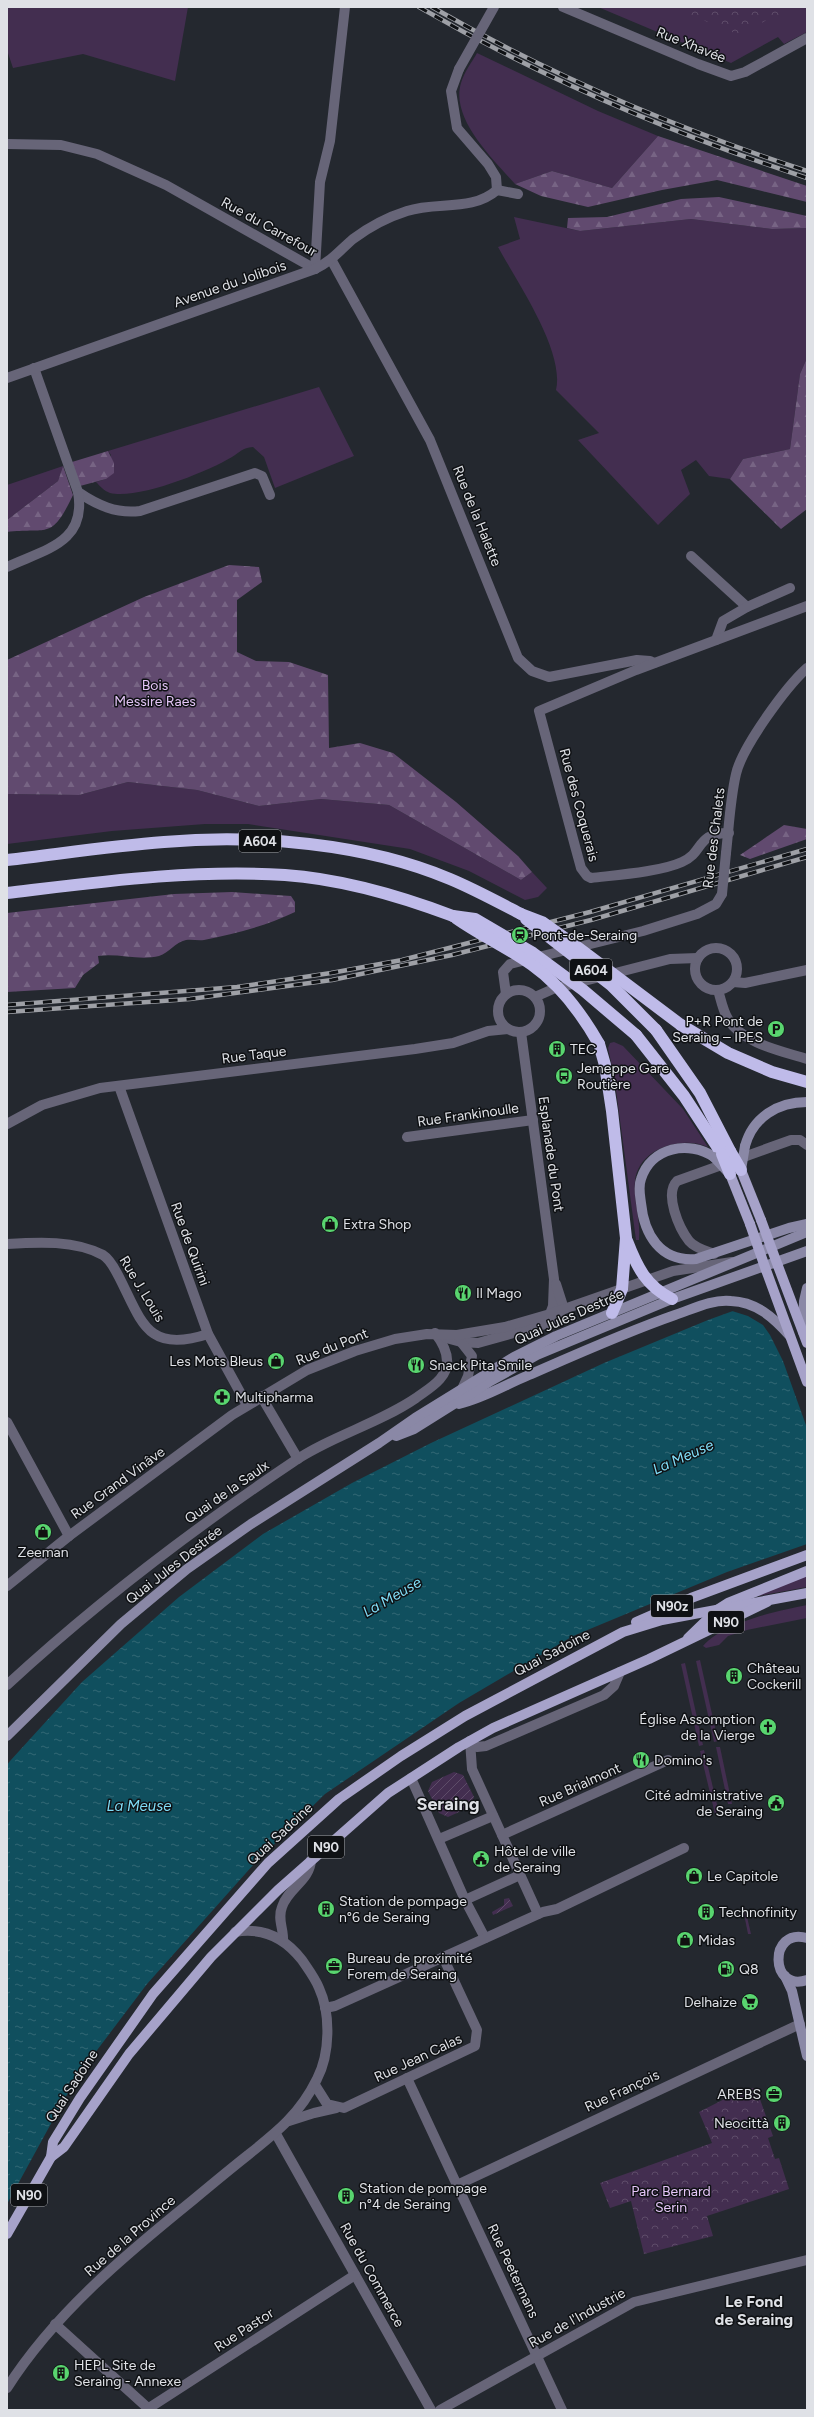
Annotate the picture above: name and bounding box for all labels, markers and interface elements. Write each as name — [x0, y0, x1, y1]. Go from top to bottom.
street label: Rue Xhavée — [654, 23, 729, 67]
street label: Rue du Carrefour — [218, 194, 320, 261]
street label: Avenue du Jolibois — [171, 257, 289, 311]
street label: Rue de la Halette — [449, 463, 505, 569]
park label: Bois Messire Raes — [114, 677, 196, 710]
street label: Rue des Coquerais — [556, 746, 602, 864]
street label: Rue des Chalets — [699, 787, 729, 889]
road number: A604 — [239, 830, 281, 852]
station icon: Pont-de-Seraing — [510, 925, 530, 945]
place label: Pont-de-Seraing — [533, 927, 637, 944]
road number: A604 — [570, 959, 612, 981]
place label: P+R Pont de Seraing – IPES — [672, 1013, 763, 1046]
parking icon: P+R Pont de Seraing – IPES — [766, 1019, 786, 1039]
building icon: TEC — [547, 1039, 567, 1059]
place label: TEC — [570, 1041, 596, 1058]
street label: Rue Taque — [221, 1043, 288, 1067]
place label: Jemeppe Gare Routière — [577, 1060, 670, 1093]
bus stop icon: Jemeppe Gare Routière — [554, 1066, 574, 1086]
street label: Esplanade du Pont — [534, 1095, 568, 1213]
street label: Rue Frankinoulle — [416, 1099, 520, 1131]
street label: Rue de Quirini — [167, 1200, 213, 1288]
shop icon: Extra Shop — [320, 1214, 340, 1234]
place label: Extra Shop — [343, 1216, 411, 1233]
street label: Rue J. Louis — [116, 1253, 168, 1325]
restaurant icon: Il Mago — [453, 1283, 473, 1303]
place label: Il Mago — [476, 1285, 522, 1302]
street label: Quai Jules Destrée — [512, 1285, 626, 1349]
street label: Rue du Pont — [293, 1325, 371, 1369]
shop icon: Les Mots Bleus — [266, 1351, 286, 1371]
place label: Les Mots Bleus — [169, 1353, 263, 1370]
restaurant icon: Snack Pita Smile — [406, 1355, 426, 1375]
place label: Snack Pita Smile — [429, 1357, 532, 1374]
pharmacy icon: Multipharma — [212, 1387, 232, 1407]
place label: Multipharma — [235, 1389, 313, 1406]
water label: La Meuse — [650, 1436, 716, 1478]
street label: Rue Grand Vinâve — [68, 1443, 169, 1523]
street label: Quai de la Saulx — [182, 1456, 273, 1527]
shop icon: Zeeman — [33, 1522, 53, 1542]
street label: Quai Jules Destrée — [122, 1522, 226, 1608]
place label: Zeeman — [17, 1544, 69, 1561]
water label: La Meuse — [359, 1573, 425, 1621]
road number: N90z — [651, 1595, 693, 1617]
road number: N90 — [708, 1611, 744, 1633]
street label: Quai Sadoine — [511, 1626, 593, 1680]
place label: Château Cockerill — [747, 1660, 801, 1693]
building icon: Château Cockerill — [724, 1666, 744, 1686]
place label: Église Assomption de la Vierge — [639, 1711, 755, 1744]
church icon: Église Assomption de la Vierge — [758, 1717, 778, 1737]
restaurant icon: Domino's — [631, 1750, 651, 1770]
place label: Domino's — [654, 1752, 712, 1769]
street label: Rue Brialmont — [537, 1759, 623, 1811]
place label: Cité administrative de Seraing — [645, 1787, 763, 1820]
district label: Seraing — [416, 1793, 480, 1815]
public building icon: Cité administrative de Seraing — [766, 1793, 786, 1813]
water label: La Meuse — [107, 1797, 171, 1815]
street label: Quai Sadoine — [244, 1799, 317, 1869]
road number: N90 — [308, 1836, 344, 1858]
place label: Hôtel de ville de Seraing — [494, 1843, 576, 1876]
public building icon: Hôtel de ville de Seraing — [471, 1849, 491, 1869]
shop icon: Le Capitole — [684, 1866, 704, 1886]
place label: Le Capitole — [707, 1868, 779, 1885]
place label: Station de pompage n°6 de Seraing — [339, 1893, 467, 1926]
building icon: Station de pompage n°6 de Seraing — [316, 1899, 336, 1919]
building icon: Technofinity — [696, 1902, 716, 1922]
place label: Technofinity — [719, 1904, 798, 1921]
shop icon: Midas — [675, 1930, 695, 1950]
place label: Midas — [698, 1932, 735, 1949]
place label: Bureau de proximité Forem de Seraing — [347, 1950, 473, 1983]
office icon: Bureau de proximité Forem de Seraing — [324, 1956, 344, 1976]
fuel station icon: Q8 — [716, 1959, 736, 1979]
place label: Q8 — [739, 1961, 759, 1978]
supermarket icon: Delhaize — [740, 1992, 760, 2012]
place label: Delhaize — [684, 1994, 737, 2011]
street label: Rue Jean Calas — [371, 2030, 465, 2086]
street label: Quai Sadoine — [42, 2046, 102, 2126]
street label: Rue François — [582, 2066, 662, 2116]
office icon: AREBS — [764, 2084, 784, 2104]
place label: AREBS — [717, 2086, 761, 2103]
building icon: Neocittà — [772, 2113, 792, 2133]
place label: Neocittà — [714, 2115, 769, 2132]
place label: Station de pompage n°4 de Seraing — [359, 2180, 487, 2213]
park label: Parc Bernard Serin — [631, 2183, 711, 2216]
road number: N90 — [11, 2184, 47, 2206]
building icon: Station de pompage n°4 de Seraing — [336, 2186, 356, 2206]
street label: Rue de la Province — [81, 2192, 179, 2280]
street label: Rue du Commerce — [336, 2220, 408, 2331]
street label: Rue Peetermans — [484, 2221, 542, 2321]
street label: Rue de l'Industrie — [526, 2284, 629, 2352]
district label: Le Fond de Seraing — [715, 2292, 793, 2329]
street label: Rue Pastor — [211, 2304, 277, 2355]
place label: HEPL Site de Seraing - Annexe — [74, 2357, 181, 2390]
building icon: HEPL Site de Seraing - Annexe — [51, 2363, 71, 2383]

